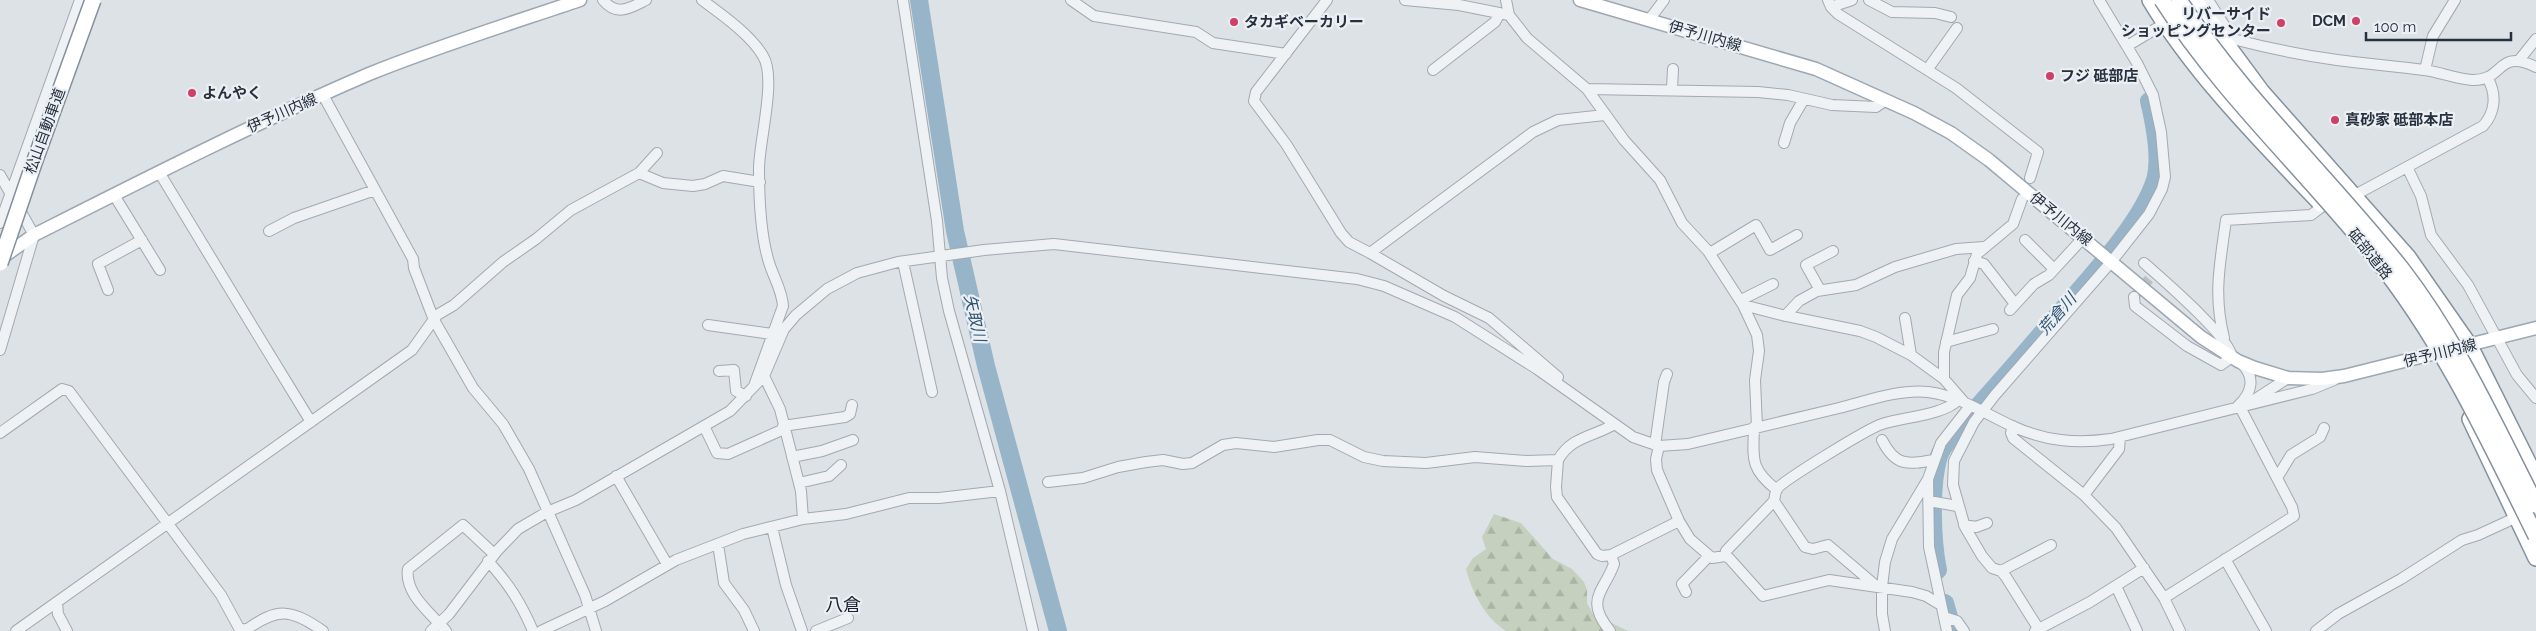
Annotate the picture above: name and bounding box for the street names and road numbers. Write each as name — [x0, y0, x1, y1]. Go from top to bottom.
street label: 伊予川内線 — [1666, 17, 1744, 55]
street label: 松山自動車道 — [21, 86, 69, 176]
street label: 伊予川内線 — [244, 90, 320, 136]
street label: 伊予川内線 — [2026, 188, 2096, 250]
street label: 砥部道路 — [2344, 225, 2396, 283]
street label: 伊予川内線 — [2401, 335, 2479, 371]

